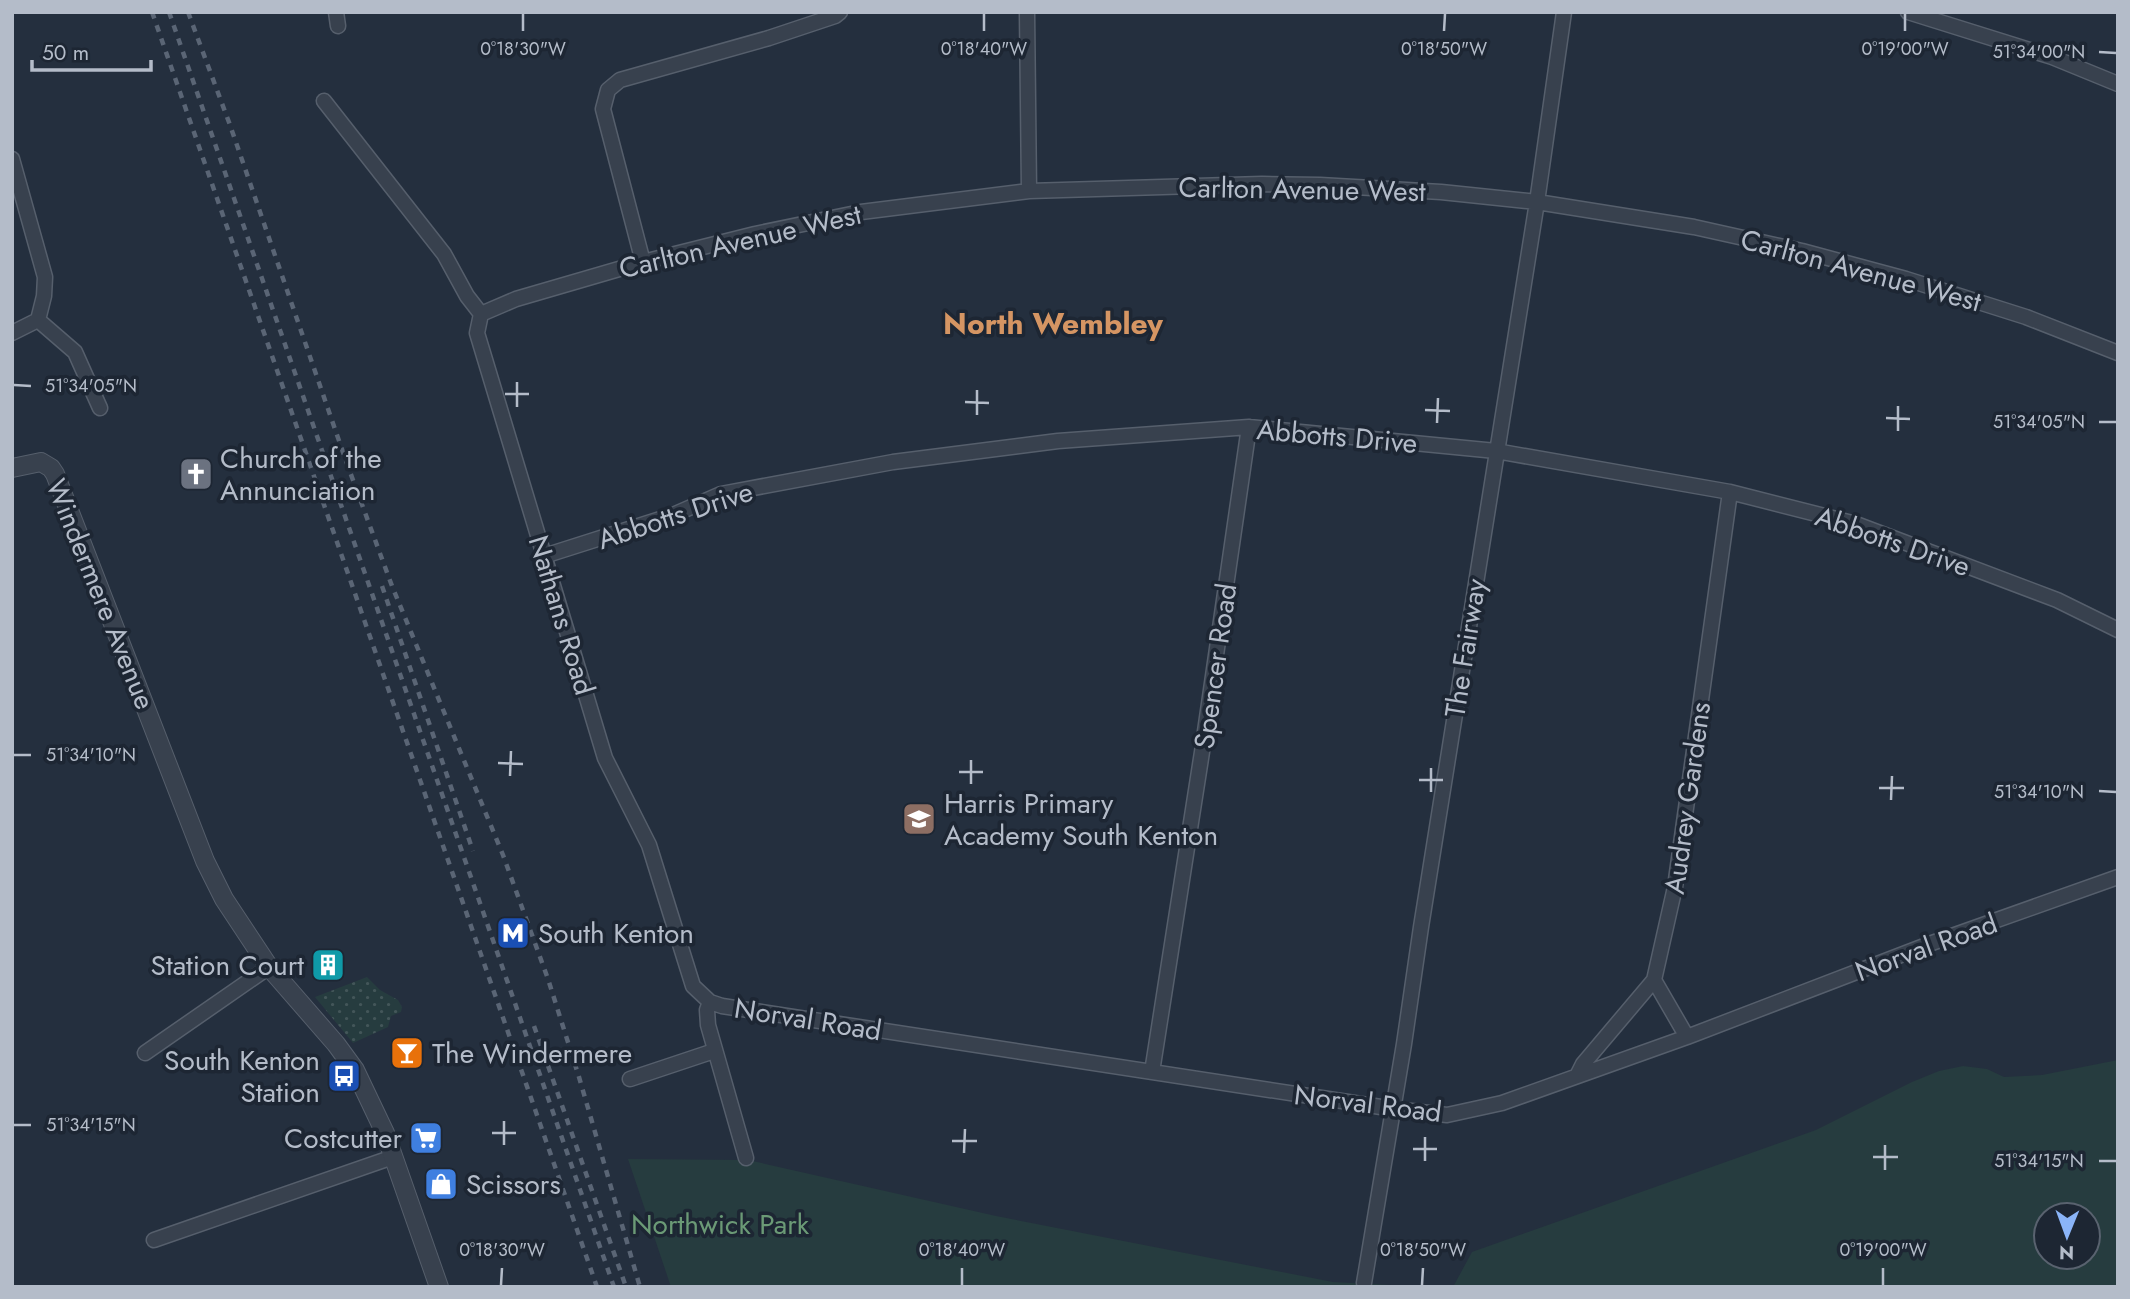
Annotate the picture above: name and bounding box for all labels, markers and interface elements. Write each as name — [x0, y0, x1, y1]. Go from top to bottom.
scale bar — [32, 28, 150, 72]
text: 0°18'30"W — [480, 36, 566, 62]
text: 0°18'40"W — [941, 36, 1027, 62]
text: 0°18'50"W — [1401, 36, 1487, 62]
text: 0°19'00"W — [1861, 36, 1949, 62]
text: 50 m — [42, 38, 89, 68]
text: 51°34'00"N — [1993, 39, 2085, 65]
street label: Carlton Avenue West — [1178, 167, 1426, 212]
street label: Carlton Avenue West — [615, 194, 865, 289]
street label: Carlton Avenue West — [1736, 219, 1986, 322]
district label: North Wembley — [943, 302, 1163, 345]
text: 51°34'05"N — [45, 373, 137, 399]
street label: Abbotts Drive — [1255, 409, 1419, 464]
text: 51°34'05"N — [1993, 409, 2085, 435]
place label: Church of the Annunciation — [220, 438, 382, 511]
church icon: Church of the Annunciation — [177, 455, 215, 493]
street label: Abbotts Drive — [592, 471, 758, 560]
street label: Windermere Avenue — [36, 473, 165, 716]
street label: Abbotts Drive — [1810, 496, 1976, 587]
street label: Nathans Road — [518, 530, 605, 700]
street label: The Fairway — [1434, 575, 1497, 720]
street label: Spencer Road — [1184, 581, 1247, 751]
street label: Audrey Gardens — [1654, 699, 1721, 897]
text: 51°34'10"N — [46, 742, 136, 768]
text: 51°34'10"N — [1994, 779, 2084, 805]
place label: Harris Primary Academy South Kenton — [944, 783, 1218, 856]
school or university icon: Harris Primary Academy South Kenton — [900, 800, 938, 838]
street label: Norval Road — [1849, 903, 2003, 992]
place label: South Kenton — [538, 913, 694, 954]
metro station icon: South Kenton — [494, 914, 532, 952]
place label: Station Court — [151, 945, 304, 986]
building icon: Station Court — [309, 946, 347, 984]
street label: Norval Road — [731, 988, 884, 1051]
place label: The Windermere — [432, 1033, 632, 1074]
bar icon: The Windermere — [388, 1034, 426, 1072]
place label: South Kenton Station — [164, 1040, 320, 1113]
bus stop icon: South Kenton Station — [325, 1057, 363, 1095]
street label: Norval Road — [1292, 1074, 1444, 1133]
text: 51°34'15"N — [46, 1112, 136, 1138]
place label: Costcutter — [284, 1118, 402, 1159]
supermarket icon: Costcutter — [407, 1119, 445, 1157]
text: 51°34'15"N — [1994, 1148, 2084, 1174]
place label: Scissors — [466, 1164, 561, 1205]
shop icon: Scissors — [422, 1165, 460, 1203]
north arrow — [2032, 1201, 2102, 1271]
park label: Northwick Park — [631, 1204, 810, 1245]
text: 0°18'30"W — [459, 1237, 545, 1263]
text: 0°18'40"W — [919, 1237, 1005, 1263]
text: 0°18'50"W — [1380, 1237, 1466, 1263]
text: 0°19'00"W — [1839, 1237, 1927, 1263]
text: N — [2059, 1239, 2074, 1266]

